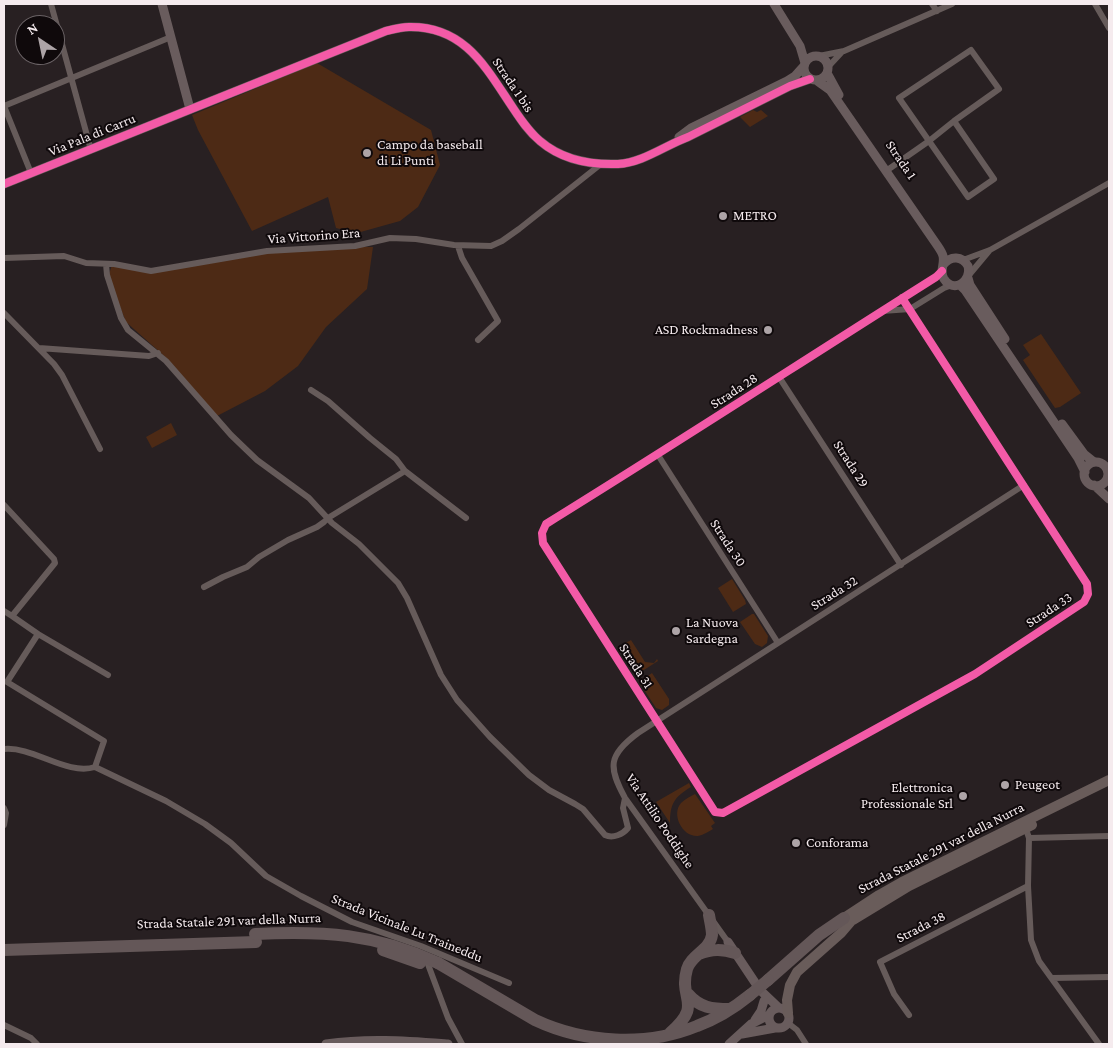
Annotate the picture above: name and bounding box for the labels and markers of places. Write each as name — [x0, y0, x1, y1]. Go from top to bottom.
place label: Campo da baseball di Li Punti — [377, 137, 483, 170]
marker: Campo da baseball di Li Punti — [361, 147, 373, 159]
place label: METRO — [733, 208, 777, 224]
marker: METRO — [717, 210, 729, 222]
place label: ASD Rockmadness — [655, 322, 758, 338]
marker: ASD Rockmadness — [762, 324, 774, 336]
place label: La Nuova Sardegna — [686, 615, 738, 648]
marker: La Nuova Sardegna — [670, 625, 682, 637]
place label: Peugeot — [1015, 777, 1060, 793]
marker: Peugeot — [999, 779, 1011, 791]
place label: Elettronica Professionale Srl — [861, 780, 953, 812]
marker: Elettronica Professionale Srl — [957, 790, 969, 802]
place label: Conforama — [806, 835, 869, 851]
marker: Conforama — [790, 837, 802, 849]

